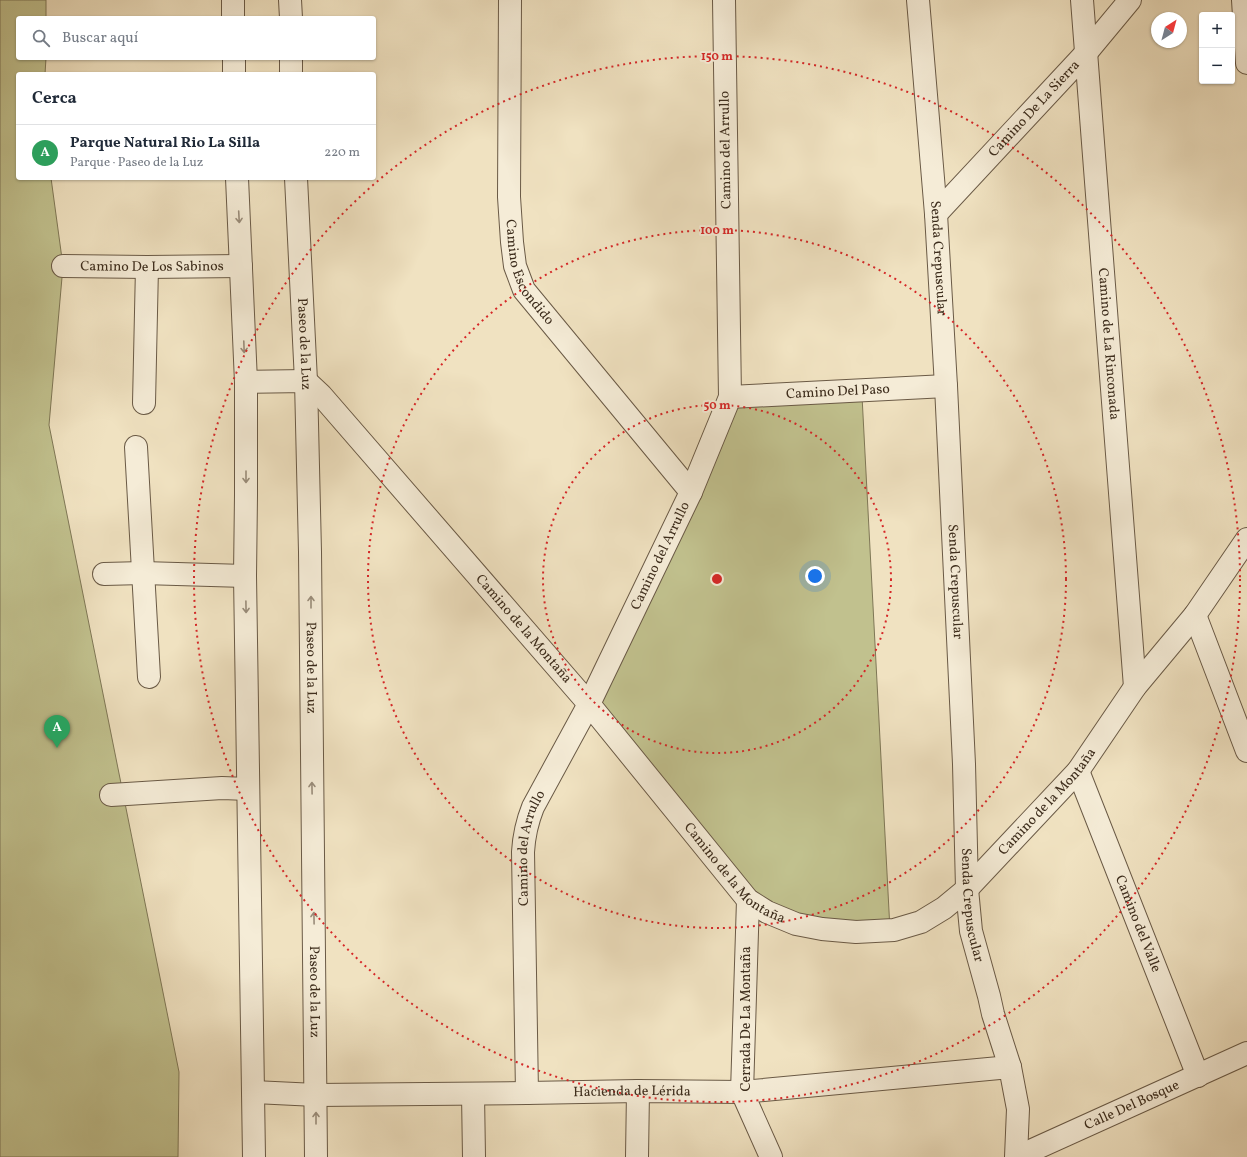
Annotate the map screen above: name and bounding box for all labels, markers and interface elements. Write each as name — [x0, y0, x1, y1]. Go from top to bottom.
north arrow — [1151, 12, 1187, 48]
map controls — [1199, 12, 1235, 84]
button: + — [1199, 12, 1235, 48]
search box — [16, 16, 376, 60]
icon: search — [30, 27, 52, 49]
text: Buscar aquí — [62, 28, 138, 49]
button: − — [1199, 48, 1235, 84]
text: 150 m — [701, 49, 733, 65]
street label: Camino De La Sierra — [984, 56, 1084, 161]
text: Cerca — [32, 87, 77, 110]
street label: Camino del Arrullo — [715, 91, 737, 209]
text: Parque Natural Rio La Silla — [70, 133, 260, 154]
text: A — [40, 144, 50, 162]
text: 220 m — [324, 144, 360, 162]
text: Parque · Paseo de la Luz — [70, 154, 203, 172]
street label: Senda Crepuscular — [925, 200, 951, 316]
one-way arrow — [235, 210, 243, 223]
street label: Camino Escondido — [501, 219, 559, 329]
text: 100 m — [700, 223, 734, 239]
street label: Camino De Los Sabinos — [80, 257, 224, 277]
street label: Camino de La Rinconada — [1093, 267, 1124, 421]
street label: Paseo de la Luz — [292, 297, 316, 390]
one-way arrow — [240, 340, 248, 353]
street label: Camino Del Paso — [786, 379, 890, 404]
text: 50 m — [703, 398, 731, 414]
one-way arrow — [242, 470, 250, 483]
street label: Camino del Arrullo — [626, 498, 694, 613]
street label: Senda Crepuscular — [943, 524, 968, 640]
your location — [805, 566, 825, 586]
street label: Camino de la Montaña — [471, 570, 576, 687]
centre of rings — [710, 572, 724, 586]
one-way arrow — [307, 596, 315, 609]
one-way arrow — [242, 600, 250, 613]
street label: Paseo de la Luz — [301, 622, 321, 714]
pin: A — [44, 715, 70, 748]
street label: Camino de la Montaña — [994, 744, 1100, 860]
one-way arrow — [309, 782, 316, 795]
street label: Camino del Arrullo — [513, 787, 550, 906]
street label: Camino de la Montaña — [679, 819, 788, 928]
street label: Senda Crepuscular — [957, 848, 989, 964]
street label: Camino del Valle — [1110, 872, 1166, 975]
one-way arrow — [310, 912, 318, 925]
street label: Paseo de la Luz — [304, 946, 324, 1038]
street label: Cerrada De La Montaña — [737, 946, 756, 1092]
street label: Calle Del Bosque — [1081, 1075, 1183, 1135]
street label: Hacienda de Lérida — [573, 1081, 691, 1102]
one-way arrow — [312, 1112, 320, 1125]

